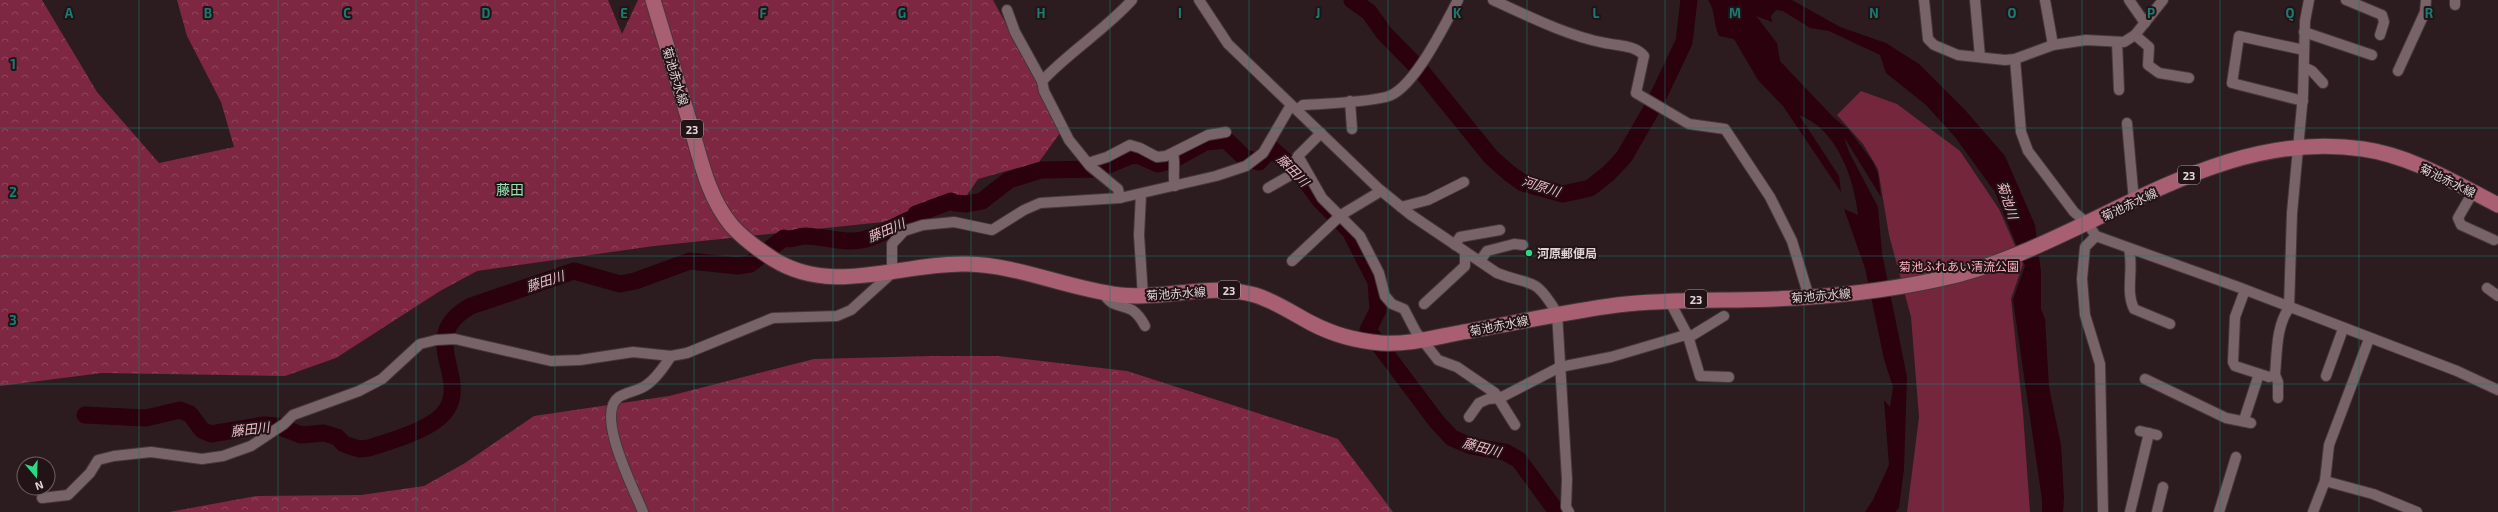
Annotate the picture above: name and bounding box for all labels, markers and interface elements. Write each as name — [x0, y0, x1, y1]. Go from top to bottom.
text: A — [65, 5, 74, 21]
text: B — [204, 5, 212, 21]
text: C — [343, 5, 351, 21]
text: D — [482, 5, 491, 21]
text: E — [620, 5, 628, 21]
text: F — [759, 5, 767, 21]
text: G — [898, 5, 906, 21]
text: H — [1037, 5, 1046, 21]
text: I — [1178, 5, 1182, 21]
text: J — [1316, 5, 1320, 21]
text: K — [1453, 5, 1462, 21]
text: L — [1593, 5, 1600, 21]
text: M — [1729, 5, 1741, 21]
text: N — [1869, 5, 1879, 21]
text: O — [2008, 5, 2017, 21]
text: P — [2147, 5, 2155, 21]
text: Q — [2286, 5, 2295, 22]
text: R — [2425, 5, 2434, 21]
street label: 菊池赤水線 — [661, 45, 691, 107]
text: 1 — [10, 56, 16, 72]
road number: 23 — [681, 120, 703, 138]
water label: 藤田川 — [1274, 150, 1314, 191]
street label: 菊池赤水線 — [2418, 161, 2478, 199]
road number: 23 — [2178, 166, 2200, 184]
water label: 河原川 — [1520, 172, 1564, 200]
water label: 菊池川 — [1994, 179, 2022, 223]
district label: 藤田 — [496, 181, 524, 198]
text: 2 — [9, 184, 17, 200]
street label: 菊池赤水線 — [2099, 185, 2159, 223]
water label: 藤田川 — [865, 214, 909, 245]
place label: 河原郵便局 — [1537, 246, 1597, 260]
marker: 河原郵便局 — [1524, 248, 1534, 258]
park label: 菊池ふれあい清流公園 — [1899, 259, 2019, 273]
water label: 藤田川 — [524, 267, 568, 295]
road number: 23 — [1218, 281, 1240, 299]
street label: 菊池赤水線 — [1146, 284, 1206, 302]
street label: 菊池赤水線 — [1790, 285, 1852, 305]
road number: 23 — [1685, 290, 1707, 308]
text: 3 — [9, 312, 17, 328]
street label: 菊池赤水線 — [1468, 312, 1530, 338]
water label: 藤田川 — [230, 418, 272, 439]
water label: 藤田川 — [1461, 434, 1505, 460]
north arrow — [16, 456, 56, 496]
text: N — [33, 478, 45, 493]

